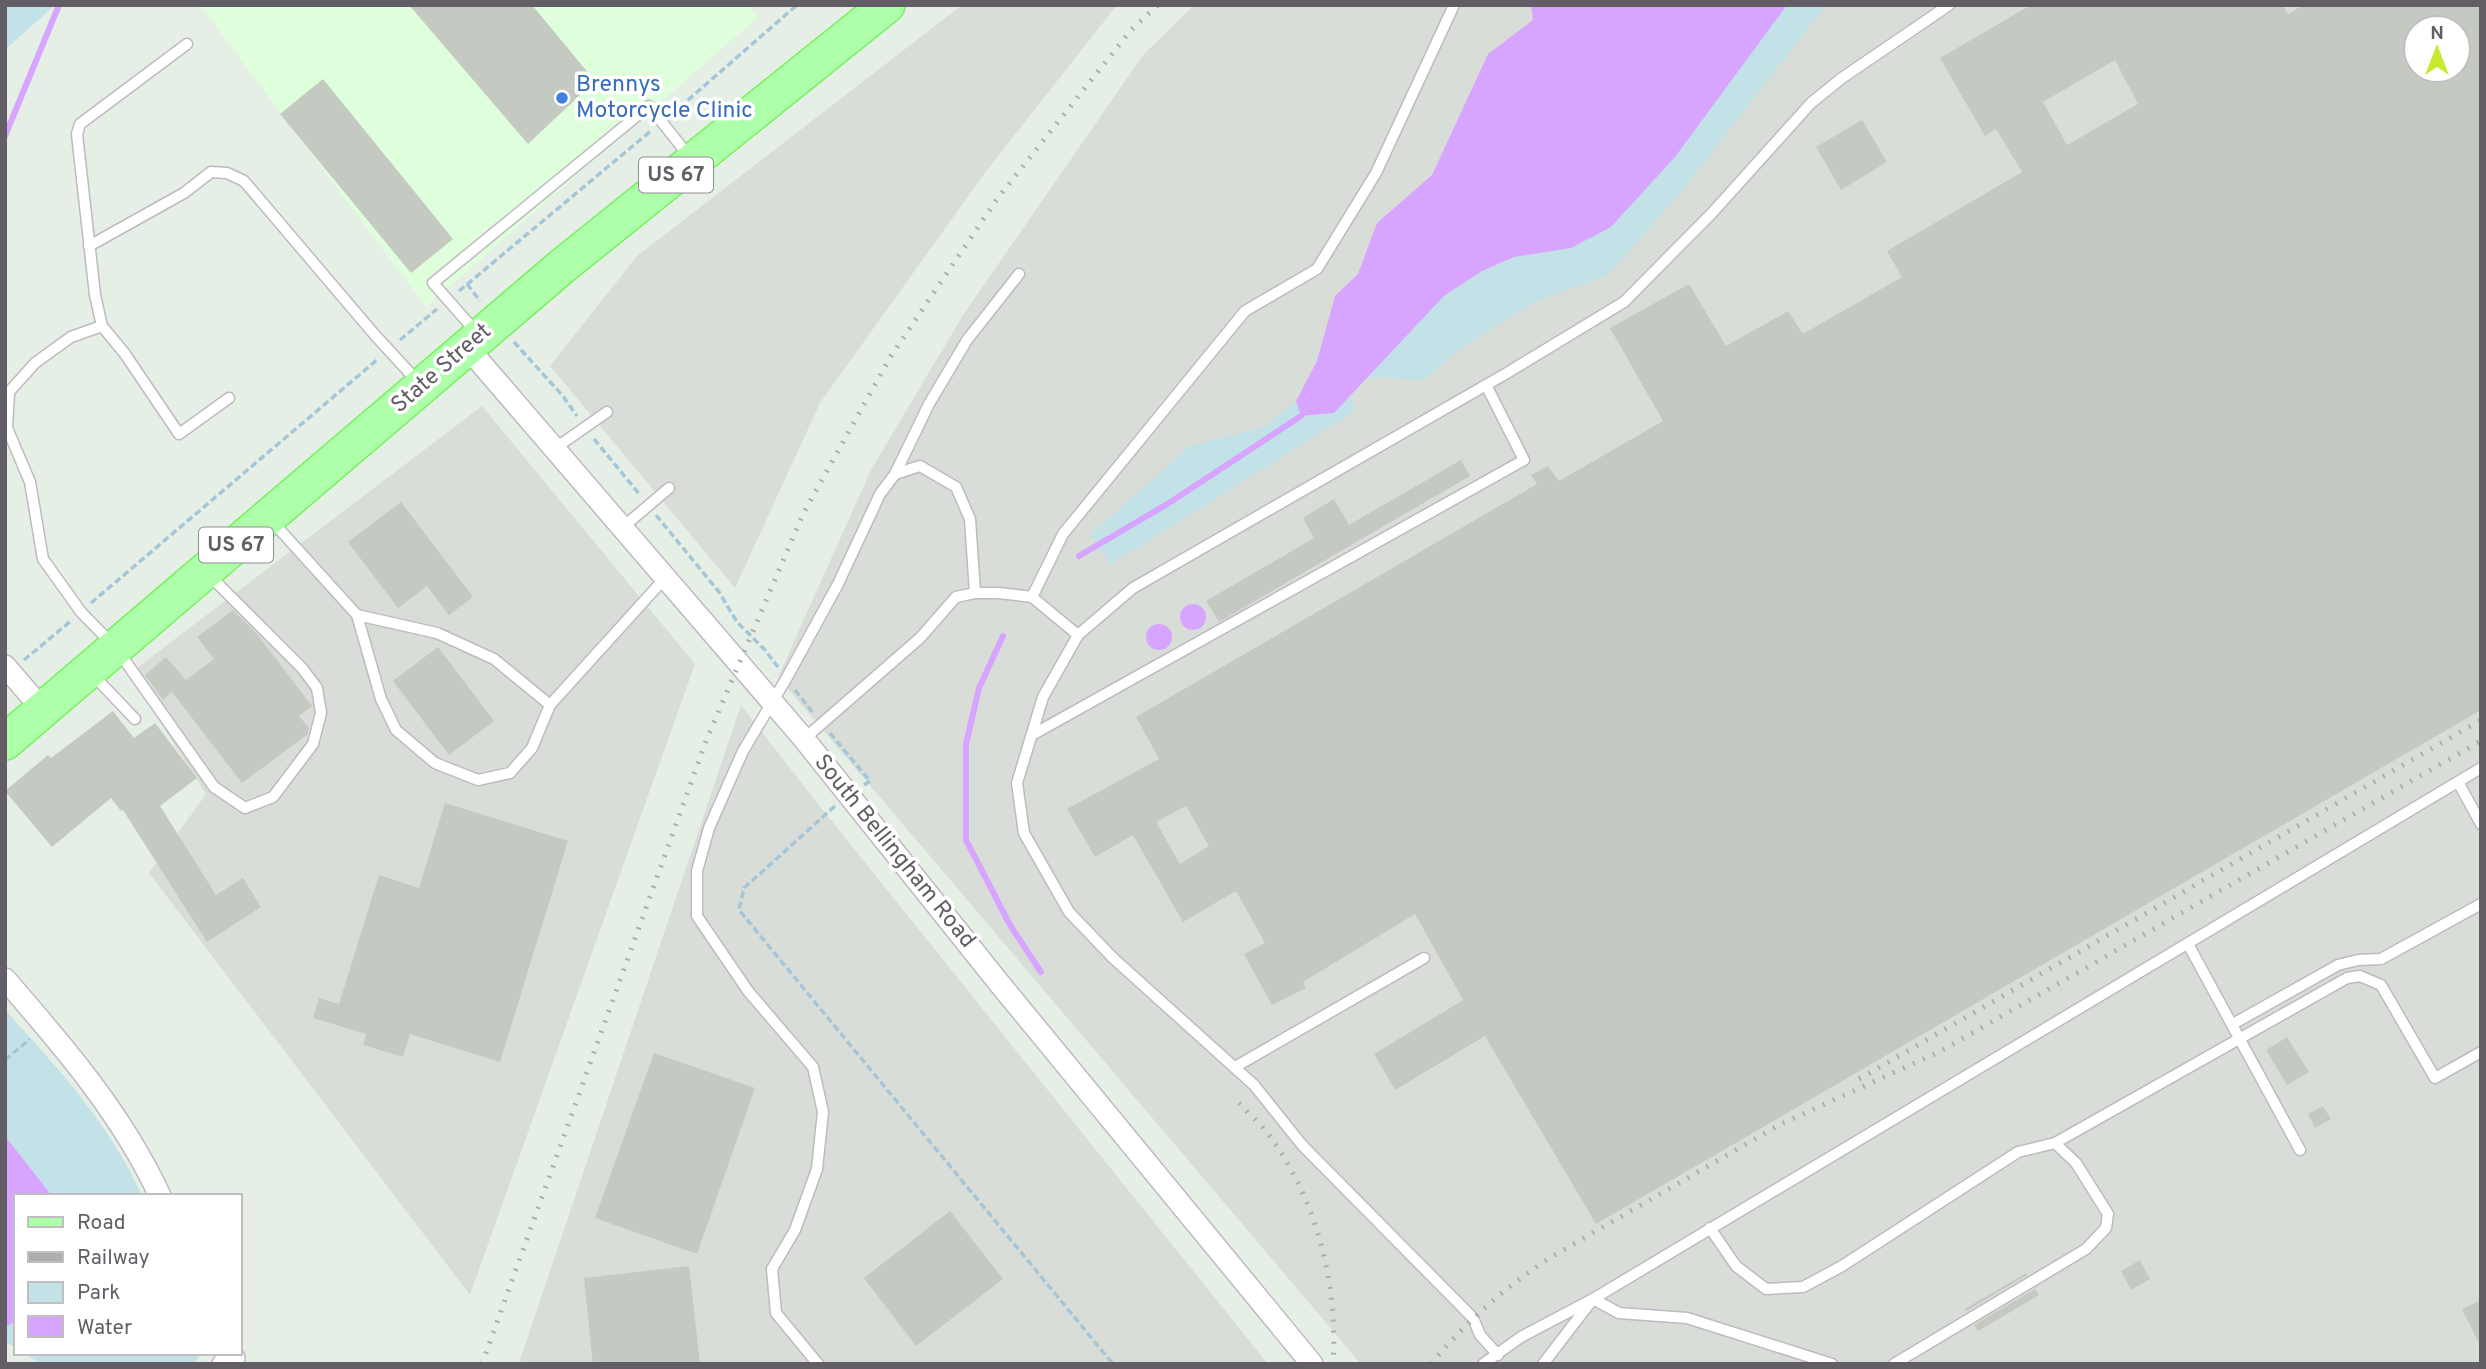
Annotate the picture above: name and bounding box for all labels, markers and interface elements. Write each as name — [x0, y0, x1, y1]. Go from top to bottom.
north arrow — [2402, 14, 2472, 84]
text: N — [2430, 22, 2444, 46]
place label: Brennys Motorcycle Clinic — [576, 71, 753, 126]
marker: Brennys Motorcycle Clinic — [554, 90, 570, 106]
road number: US 67 — [639, 158, 713, 192]
street label: State Street — [386, 318, 498, 420]
road number: US 67 — [199, 528, 273, 562]
street label: South Bellingham Road — [807, 749, 981, 955]
legend — [14, 1194, 242, 1355]
text: Road — [77, 1210, 126, 1237]
text: Railway — [77, 1245, 150, 1272]
text: Park — [77, 1280, 120, 1307]
text: Water — [77, 1315, 132, 1342]

